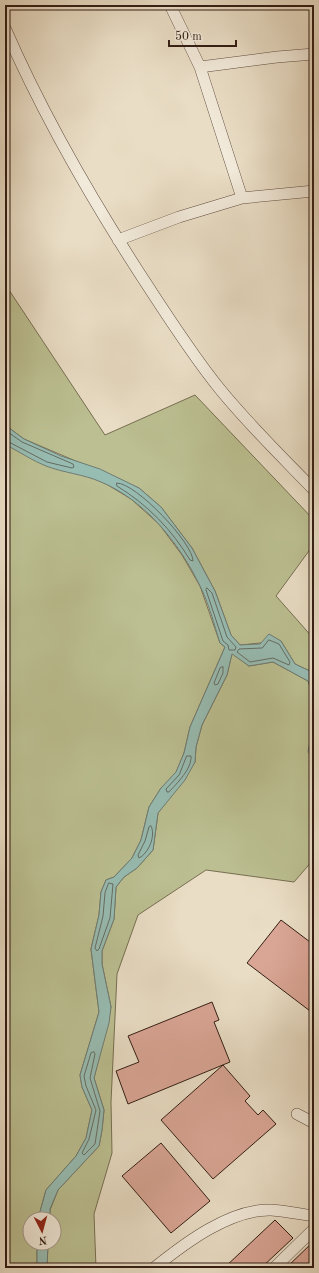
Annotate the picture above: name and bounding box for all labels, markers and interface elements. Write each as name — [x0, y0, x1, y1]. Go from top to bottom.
scale bar — [169, 22, 236, 48]
text: 50 m — [175, 30, 202, 43]
north arrow — [22, 1211, 62, 1251]
text: N — [38, 1234, 48, 1245]

